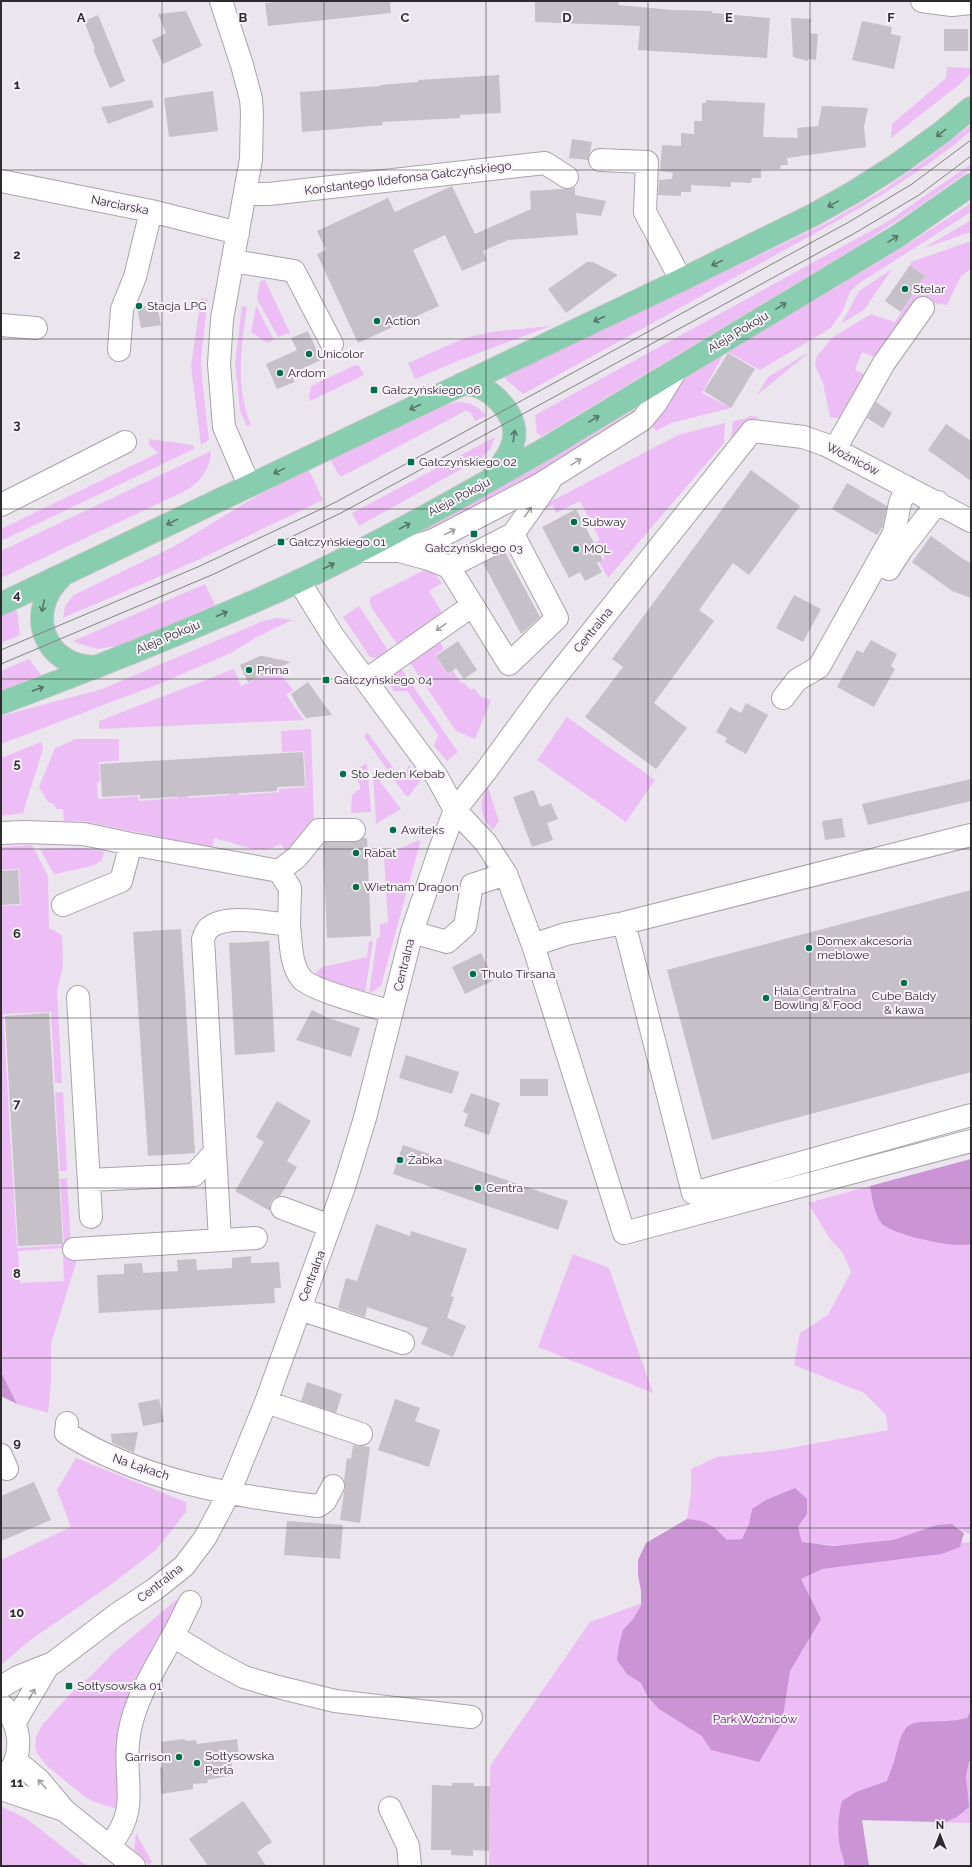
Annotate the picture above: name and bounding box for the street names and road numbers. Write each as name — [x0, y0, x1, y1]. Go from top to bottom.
street label: Konstantego Ildefonsa Gałczyńskiego — [304, 158, 512, 198]
street label: Narciarska — [90, 193, 150, 217]
street label: Aleja Pokoju — [705, 308, 771, 356]
street label: Woźniców — [824, 440, 882, 478]
street label: Aleja Pokoju — [426, 475, 492, 519]
street label: Centralna — [571, 605, 615, 655]
street label: Aleja Pokoju — [134, 617, 202, 657]
street label: Centralna — [391, 937, 417, 993]
street label: Centralna — [296, 1248, 328, 1304]
street label: Na Łąkach — [111, 1451, 171, 1483]
street label: Centralna — [135, 1561, 185, 1605]

